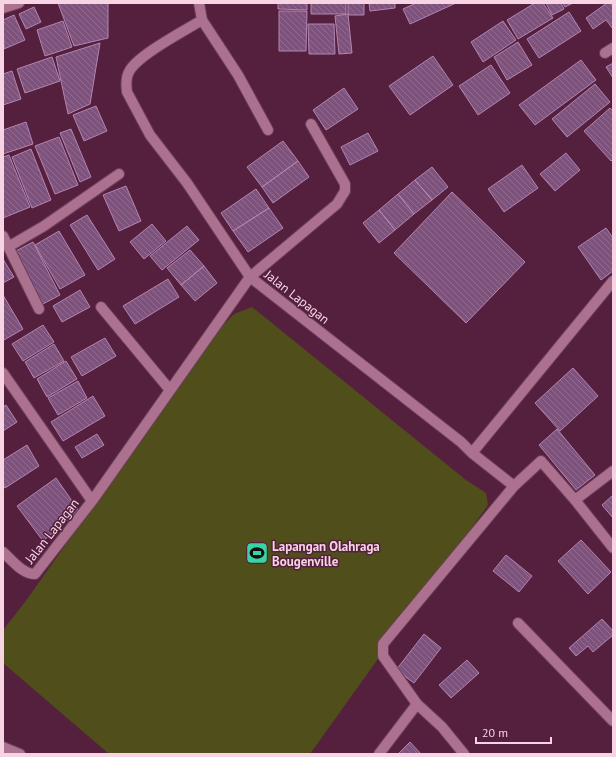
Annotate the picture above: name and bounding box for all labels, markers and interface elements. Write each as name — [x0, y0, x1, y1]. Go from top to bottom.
street label: Jalan Lapagan — [260, 266, 333, 328]
street label: Jalan Lapagan — [21, 495, 83, 568]
place label: Lapangan Olahraga Bougenville — [272, 538, 380, 570]
sports icon: Lapangan Olahraga Bougenville — [244, 540, 270, 566]
scale bar — [476, 719, 551, 745]
text: 20 m — [482, 725, 508, 740]

